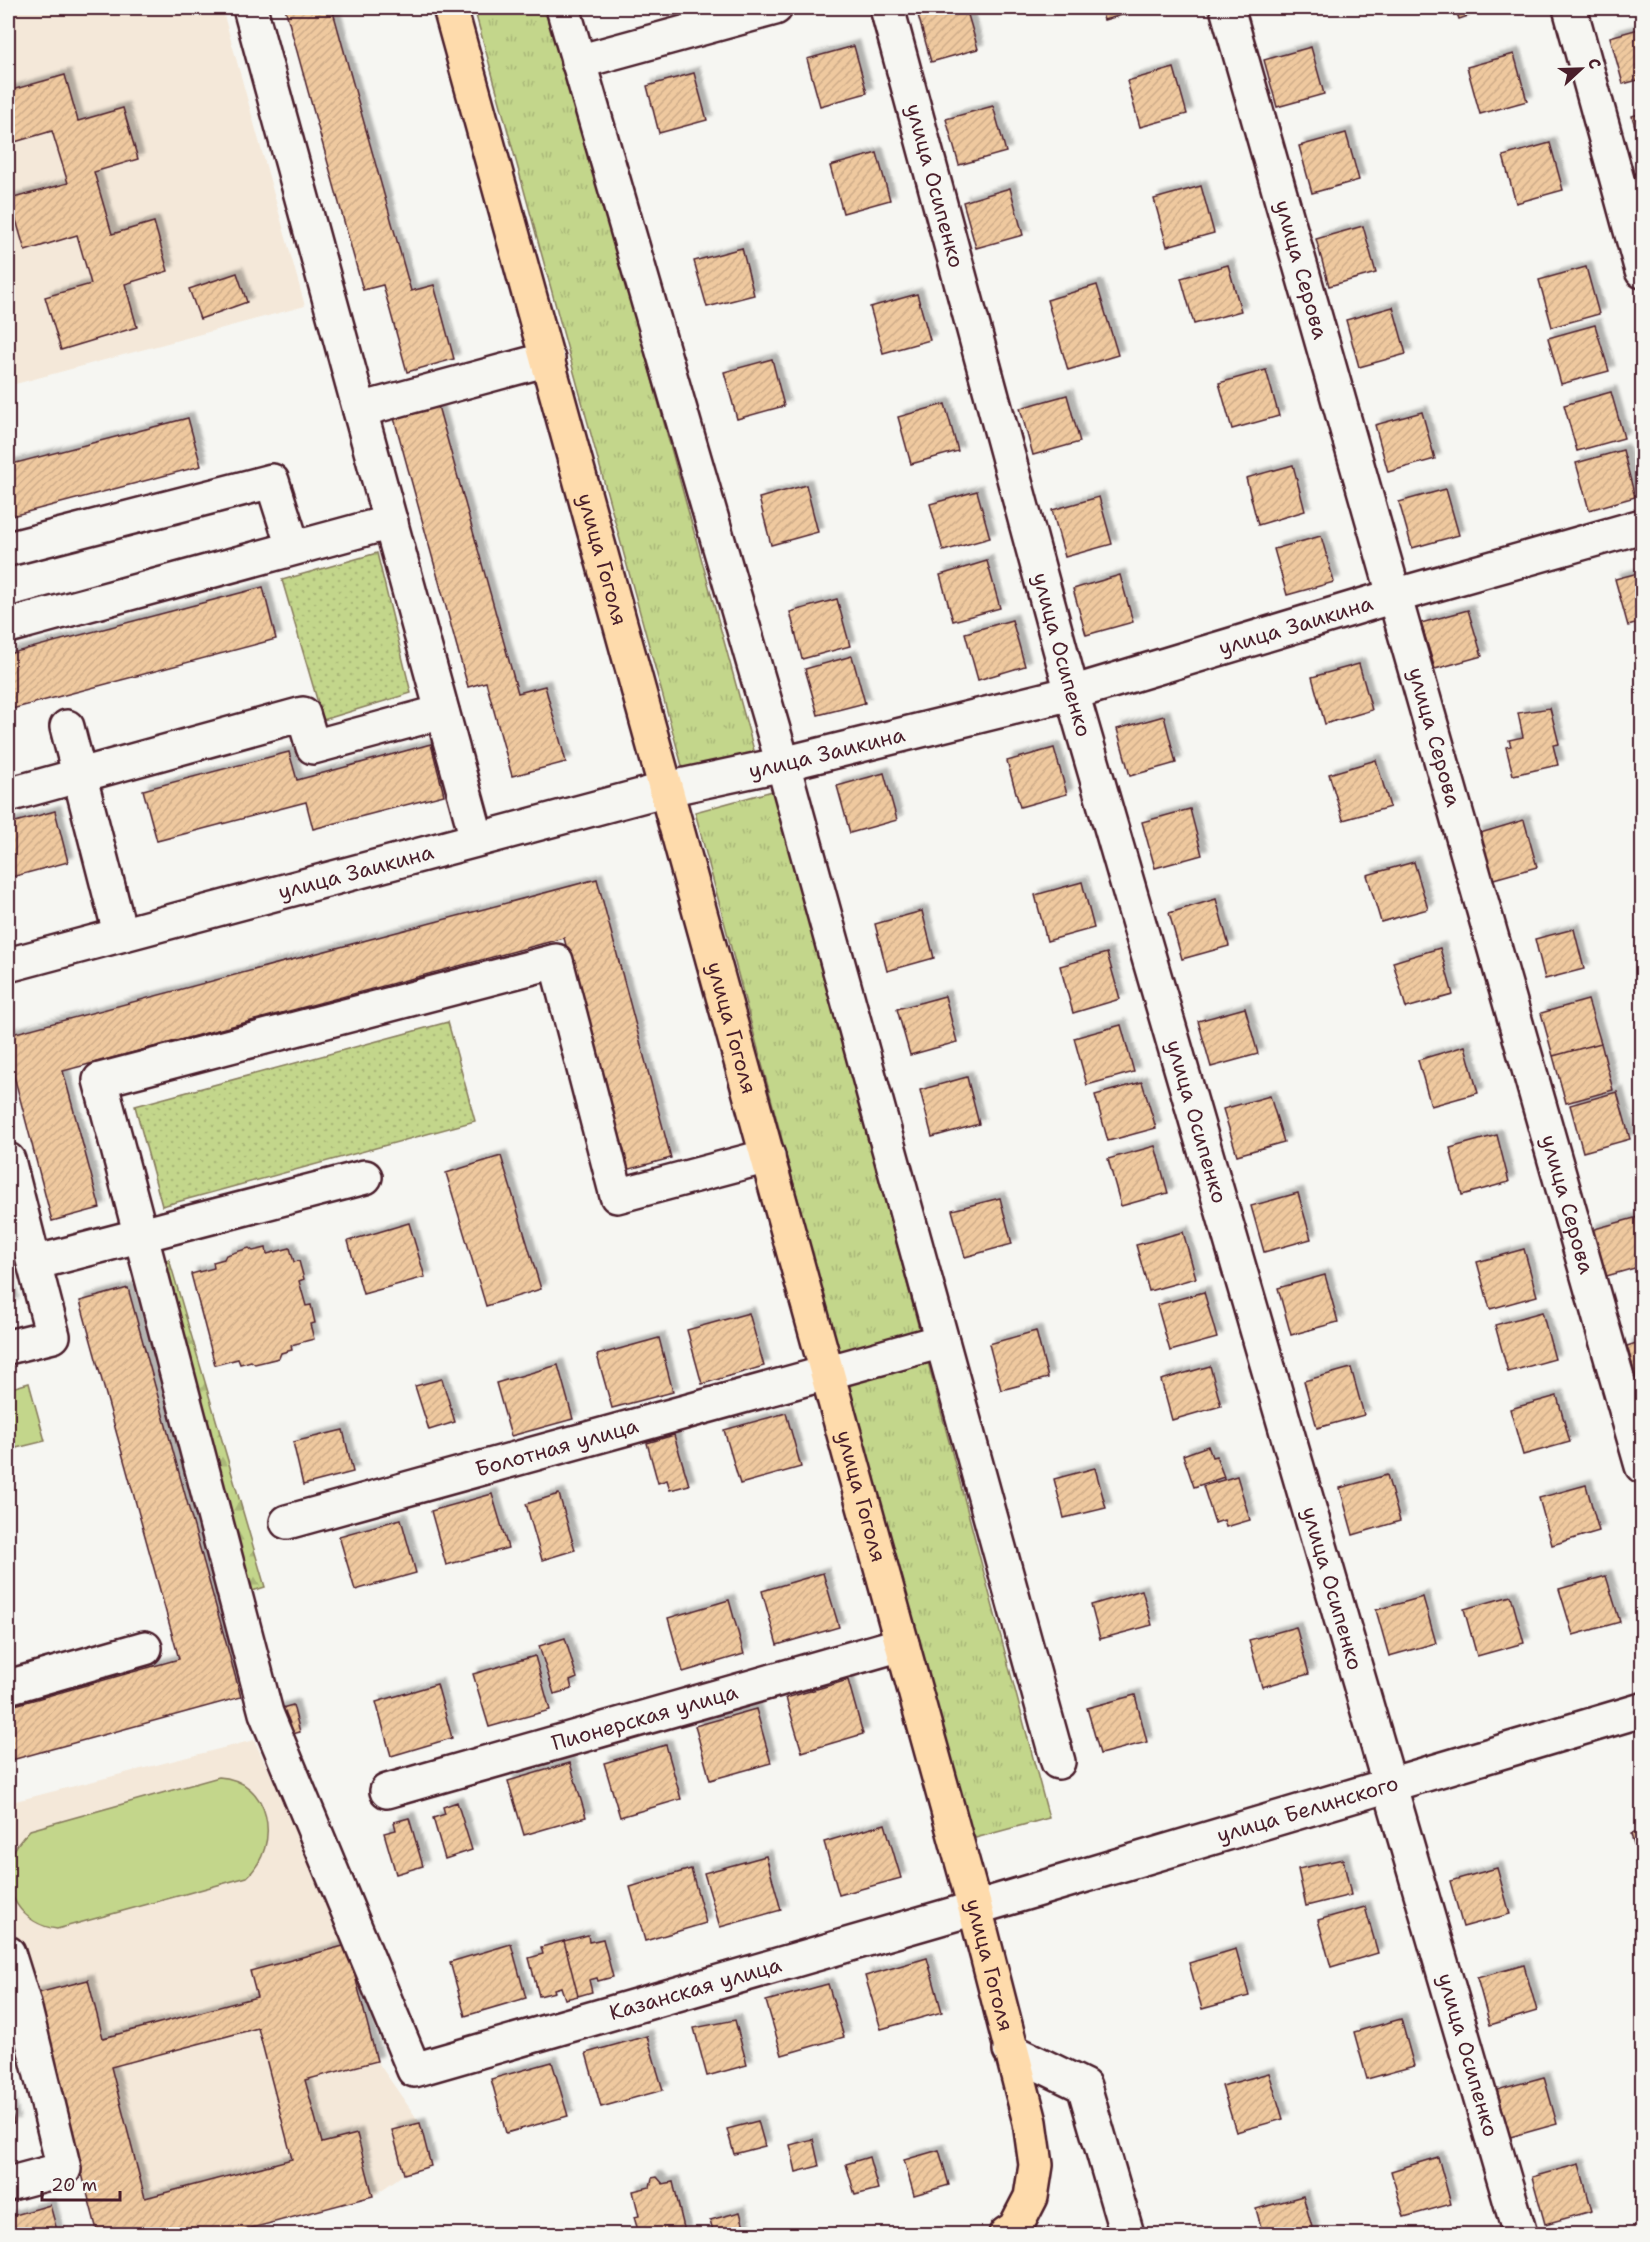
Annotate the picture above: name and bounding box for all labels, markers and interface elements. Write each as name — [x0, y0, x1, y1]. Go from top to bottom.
north arrow — [1551, 39, 1611, 99]
text: С — [1583, 55, 1606, 72]
street label: улица Осипенко — [899, 100, 971, 271]
street label: улица Серова — [1268, 197, 1335, 342]
street label: улица Гоголя — [571, 490, 634, 628]
street label: улица Осипенко — [1026, 570, 1098, 740]
street label: улица Заикина — [1215, 589, 1376, 662]
street label: улица Серова — [1401, 664, 1468, 810]
street label: улица Заикина — [746, 721, 908, 785]
street label: улица Заикина — [275, 838, 437, 906]
street label: улица Гоголя — [700, 959, 763, 1097]
street label: улица Осипенко — [1160, 1037, 1234, 1207]
street label: улица Серова — [1534, 1132, 1601, 1277]
street label: Болотная улица — [472, 1412, 642, 1483]
street label: улица Гоголя — [830, 1427, 893, 1565]
street label: улица Осипенко — [1295, 1503, 1369, 1673]
street label: Пионерская улица — [549, 1678, 741, 1757]
street label: улица Белинского — [1213, 1769, 1402, 1849]
street label: улица Гоголя — [959, 1896, 1020, 2034]
street label: Казанская улица — [606, 1951, 785, 2027]
street label: улица Осипенко — [1431, 1970, 1505, 2140]
scale bar — [42, 2164, 120, 2202]
text: 20 m — [51, 2173, 97, 2197]

